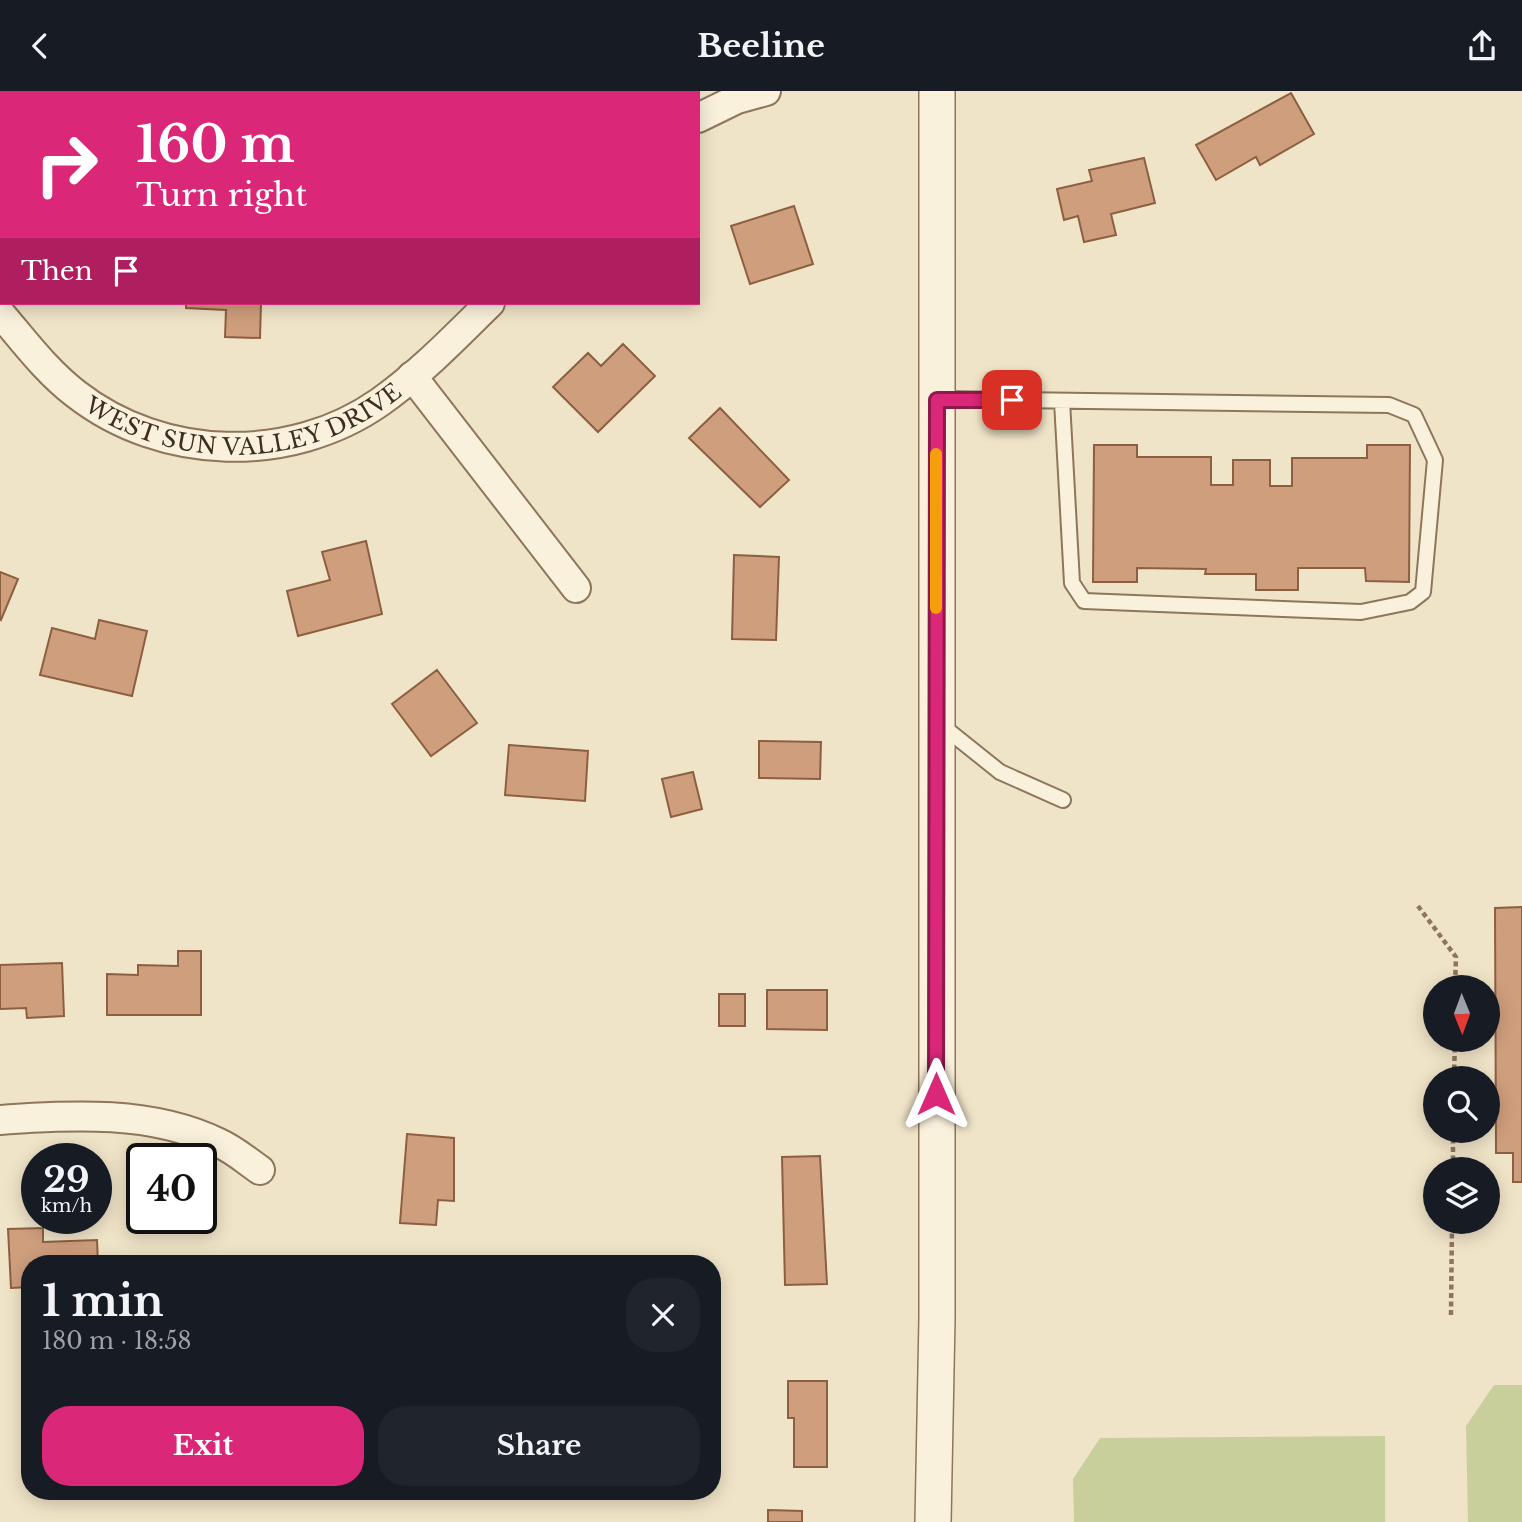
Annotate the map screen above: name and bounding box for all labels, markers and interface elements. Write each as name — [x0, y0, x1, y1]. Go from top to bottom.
text: Beeline — [697, 26, 825, 66]
icon: back — [21, 27, 59, 65]
icon: share — [1463, 27, 1501, 65]
text: 160 m — [136, 114, 295, 175]
icon: right — [21, 119, 112, 210]
text: Turn right — [136, 175, 307, 215]
icon: arrive — [107, 252, 145, 290]
text: Then — [21, 255, 93, 287]
street label: WEST SUN VALLEY DRIVE — [74, 364, 410, 410]
pin — [982, 370, 1042, 430]
text: WEST SUN VALLEY DRIVE — [79, 377, 407, 461]
icon: arrive — [993, 381, 1031, 419]
north arrow — [1423, 975, 1500, 1052]
map controls — [1423, 975, 1500, 1234]
position arrow — [899, 1057, 973, 1131]
button: search — [1423, 1066, 1500, 1143]
speed limit sign: 40 — [126, 1143, 217, 1234]
button: layers — [1423, 1157, 1500, 1234]
text: 29 — [43, 1158, 90, 1201]
text: km/h — [41, 1195, 92, 1217]
text: 1 min — [42, 1275, 164, 1327]
button: close — [626, 1278, 700, 1352]
text: 180 m · 18:58 — [42, 1327, 191, 1355]
button: Exit — [42, 1406, 364, 1486]
button: Share — [378, 1406, 700, 1486]

